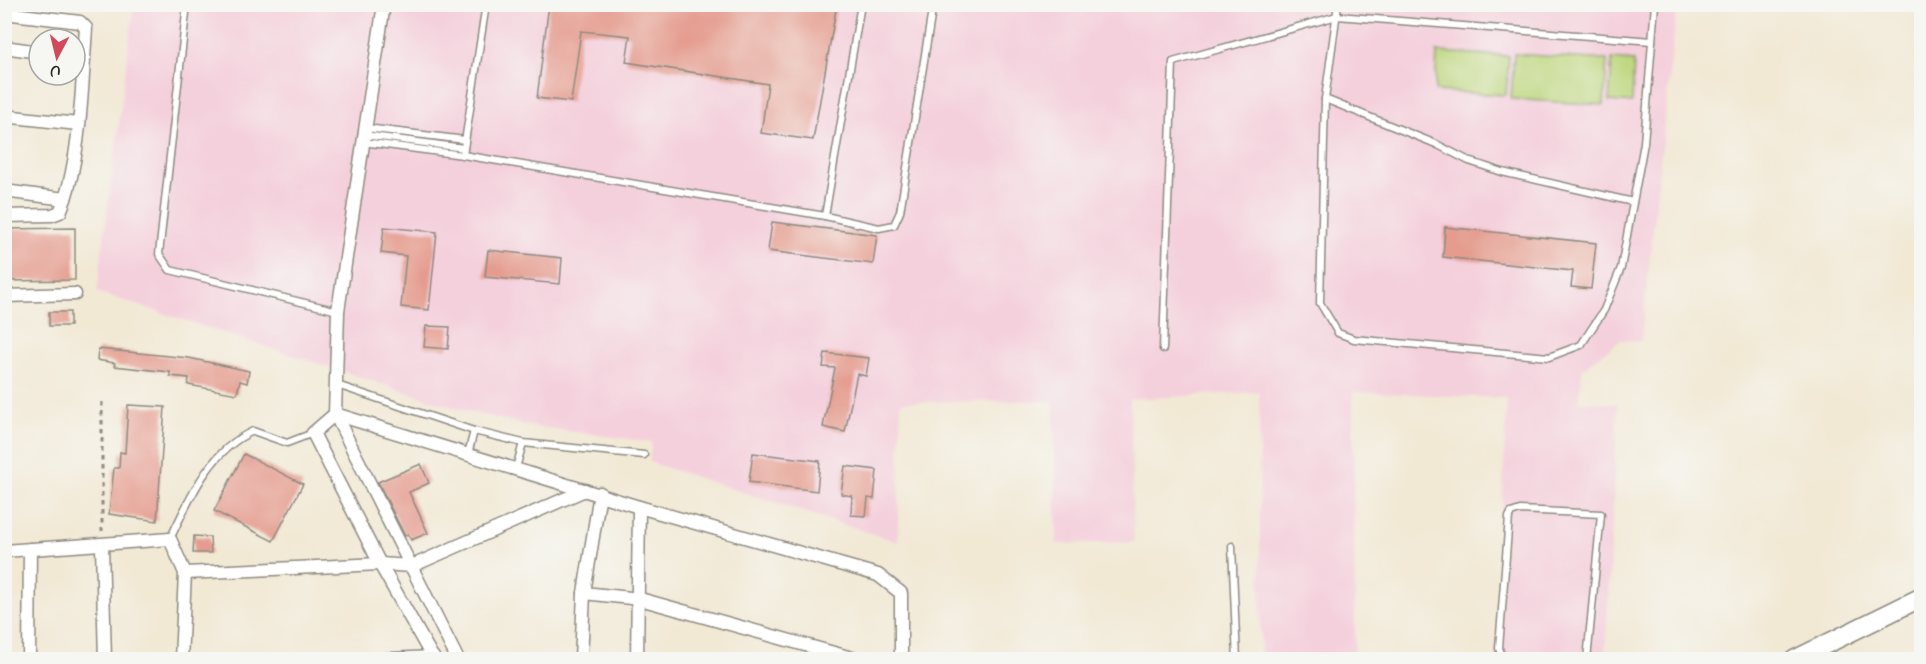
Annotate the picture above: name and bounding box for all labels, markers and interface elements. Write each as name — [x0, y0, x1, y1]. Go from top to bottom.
north arrow — [27, 27, 87, 87]
text: U — [49, 59, 62, 81]

